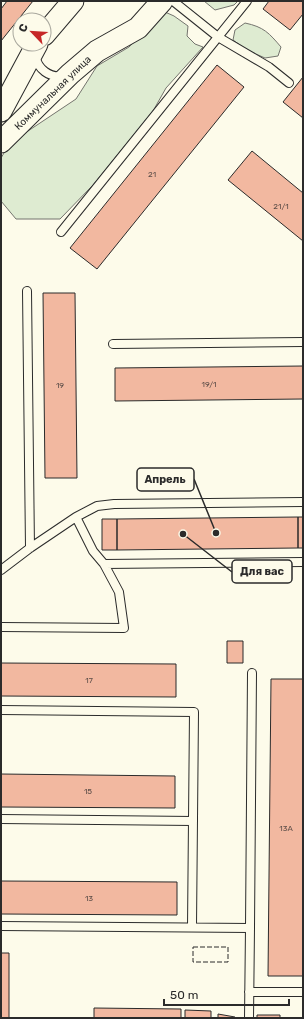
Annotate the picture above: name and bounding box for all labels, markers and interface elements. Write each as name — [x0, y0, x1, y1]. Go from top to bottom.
north arrow — [12, 12, 52, 52]
text: С — [16, 21, 31, 34]
street label: Коммунальная улица — [12, 53, 94, 133]
house number: 21 — [148, 170, 156, 179]
house number: 21/1 — [273, 202, 289, 211]
house number: 19/1 — [202, 380, 217, 389]
house number: 19 — [56, 381, 64, 390]
callout: Апрель — [137, 468, 194, 491]
text: Апрель — [144, 473, 186, 486]
callout: Для вас — [232, 560, 292, 583]
text: Для вас — [240, 565, 285, 578]
house number: 17 — [85, 676, 93, 685]
house number: 15 — [84, 787, 92, 796]
house number: 13А — [279, 824, 293, 833]
house number: 13 — [85, 894, 93, 903]
scale bar — [164, 981, 289, 1007]
text: 50 m — [170, 988, 198, 1002]

